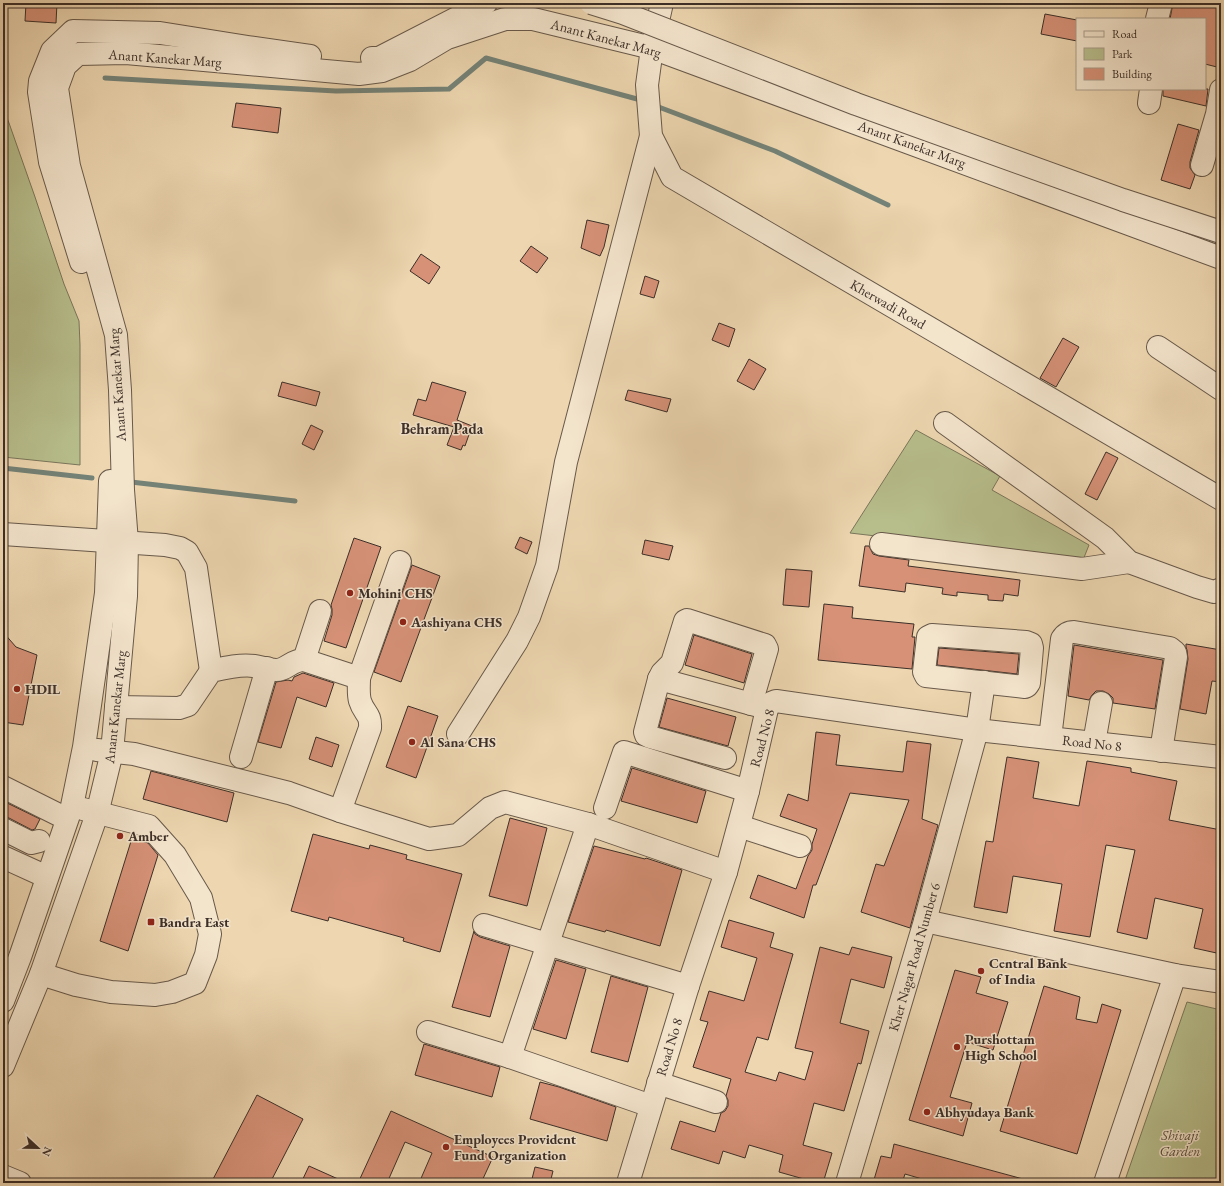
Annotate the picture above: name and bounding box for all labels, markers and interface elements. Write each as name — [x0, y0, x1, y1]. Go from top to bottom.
street label: Anant Kanekar Marg — [548, 14, 664, 62]
legend — [1076, 18, 1206, 90]
text: Road — [1112, 26, 1138, 42]
street label: Anant Kanekar Marg — [107, 45, 223, 71]
text: Park — [1112, 46, 1133, 62]
text: Building — [1112, 66, 1153, 82]
street label: Anant Kanekar Marg — [855, 116, 969, 172]
street label: Kherwadi Road — [847, 275, 930, 333]
street label: Anant Kanekar Marg — [104, 327, 130, 443]
district label: Behram Pada — [401, 419, 484, 438]
place label: Mohini CHS — [358, 584, 433, 602]
marker: Mohini CHS — [345, 588, 355, 598]
place label: Aashiyana CHS — [410, 613, 502, 631]
marker: Aashiyana CHS — [398, 617, 408, 627]
street label: Anant Kanekar Marg — [100, 649, 130, 765]
place label: HDIL — [25, 680, 61, 698]
marker: HDIL — [12, 684, 22, 694]
street label: Road No 8 — [746, 707, 778, 769]
street label: Road No 8 — [1061, 731, 1123, 755]
place label: Al Sana CHS — [419, 733, 496, 751]
marker: Al Sana CHS — [407, 737, 417, 747]
place label: Amber — [127, 827, 169, 845]
marker: Amber — [115, 831, 125, 841]
street label: Kher Nagar Road Number 6 — [884, 880, 944, 1033]
place label: Bandra East — [159, 913, 230, 931]
marker: Bandra East — [146, 917, 156, 927]
place label: Central Bank of India — [989, 954, 1068, 988]
marker: Central Bank of India — [976, 966, 986, 976]
street label: Road No 8 — [652, 1016, 686, 1078]
place label: Purshottam High School — [965, 1030, 1037, 1064]
marker: Purshottam High School — [952, 1042, 962, 1052]
place label: Abhyudaya Bank — [934, 1103, 1035, 1121]
marker: Abhyudaya Bank — [922, 1107, 932, 1117]
park label: Shivaji Garden — [1160, 1126, 1200, 1160]
north arrow — [18, 1128, 58, 1168]
place label: Employees Provident Fund Organization — [454, 1130, 577, 1164]
marker: Employees Provident Fund Organization — [441, 1142, 451, 1152]
text: N — [39, 1145, 55, 1159]

